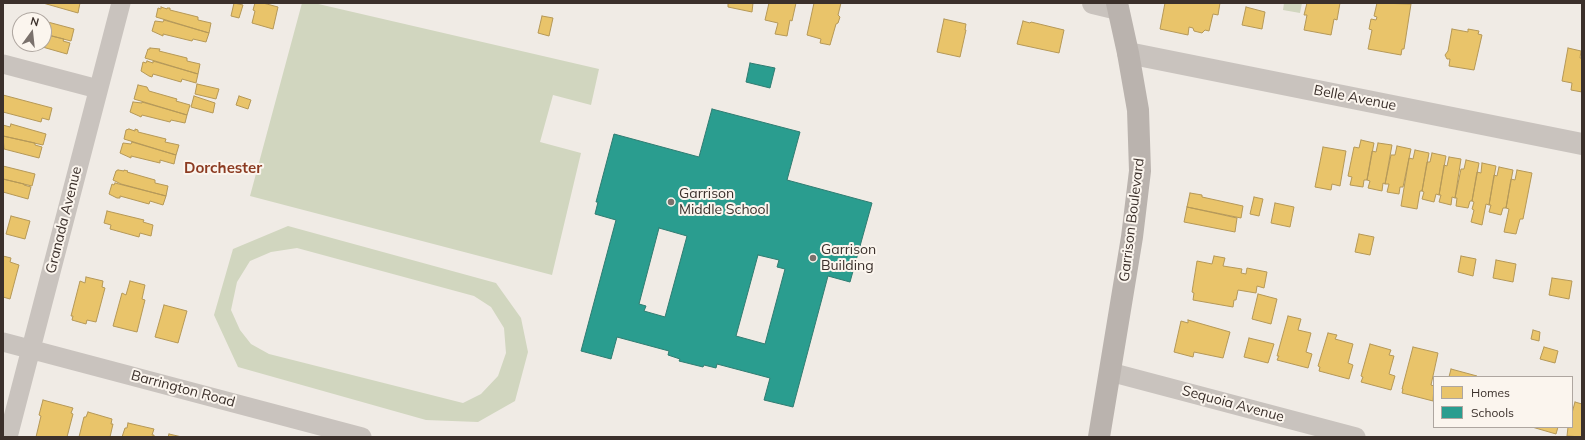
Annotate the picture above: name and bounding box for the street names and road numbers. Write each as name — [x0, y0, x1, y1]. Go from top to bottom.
street label: Belle Avenue — [1312, 82, 1398, 114]
street label: Garrison Boulevard — [1116, 157, 1148, 283]
street label: Granada Avenue — [43, 165, 85, 275]
street label: Barrington Road — [129, 367, 237, 411]
street label: Sequoia Avenue — [1180, 382, 1286, 426]

